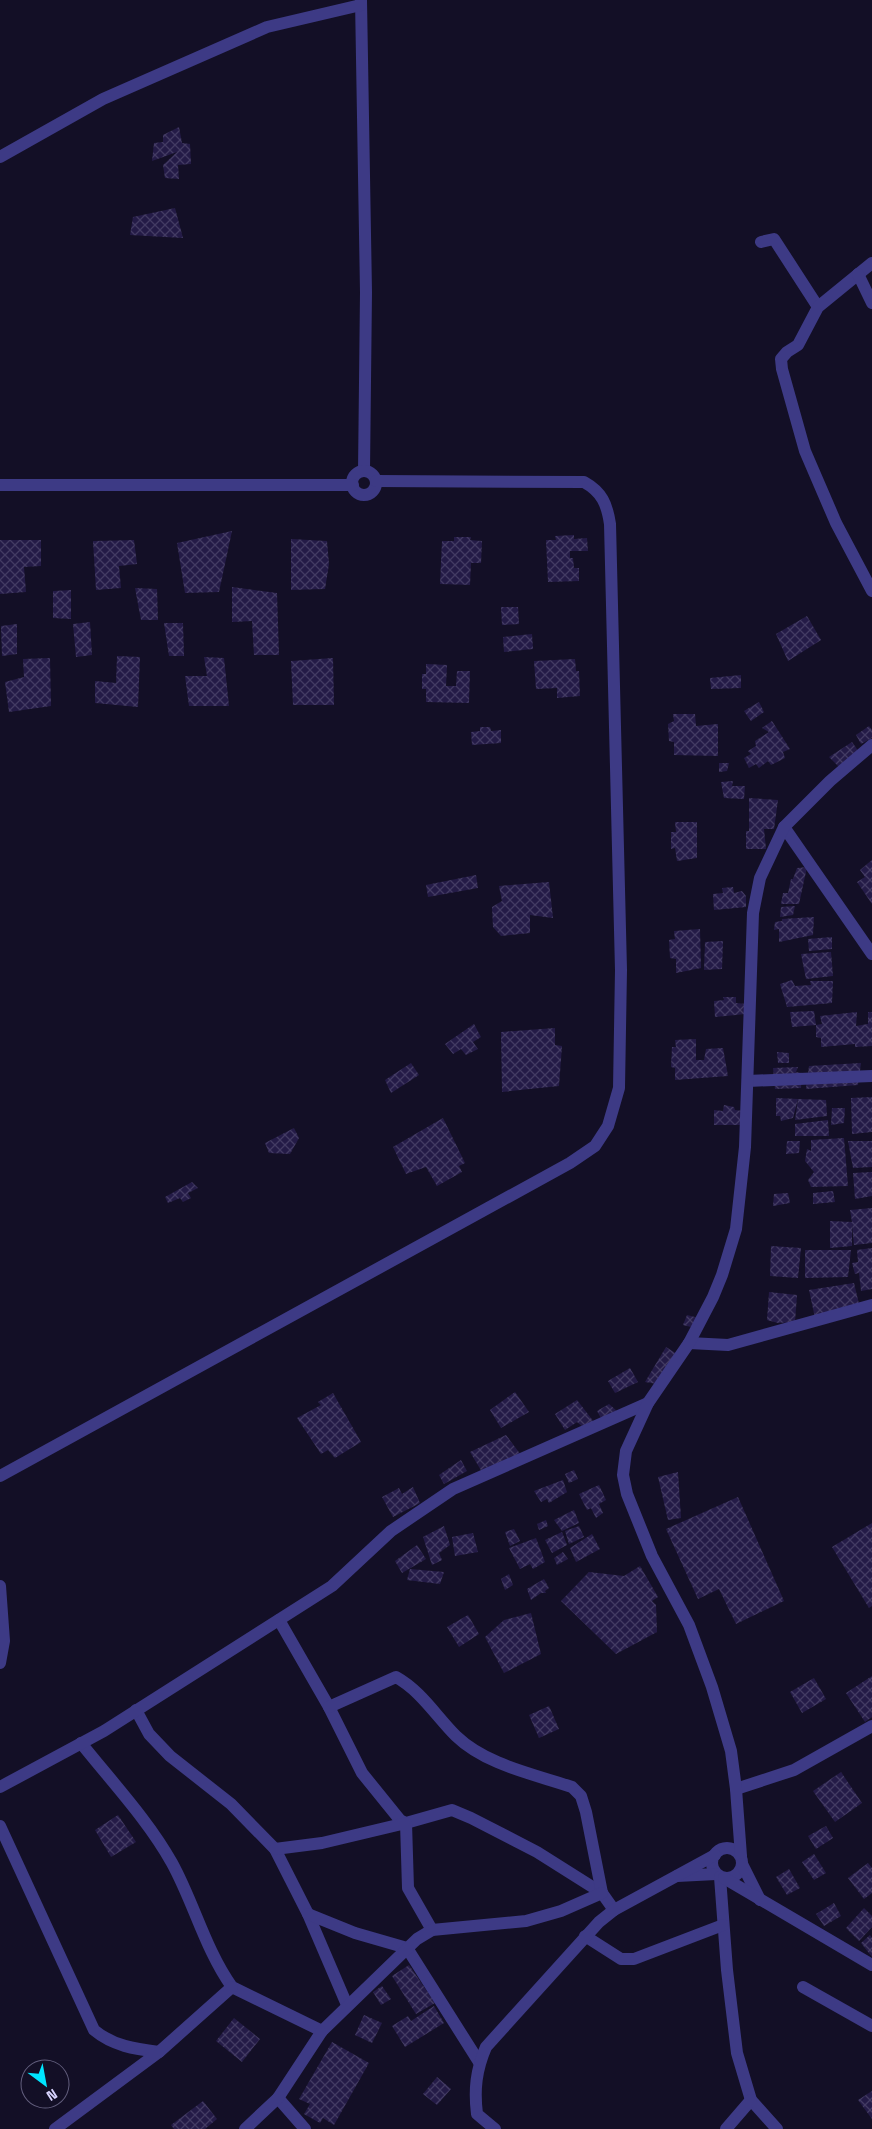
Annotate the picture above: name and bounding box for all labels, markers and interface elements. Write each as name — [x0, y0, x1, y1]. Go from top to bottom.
north arrow — [20, 2059, 70, 2109]
text: N — [43, 2085, 61, 2105]

